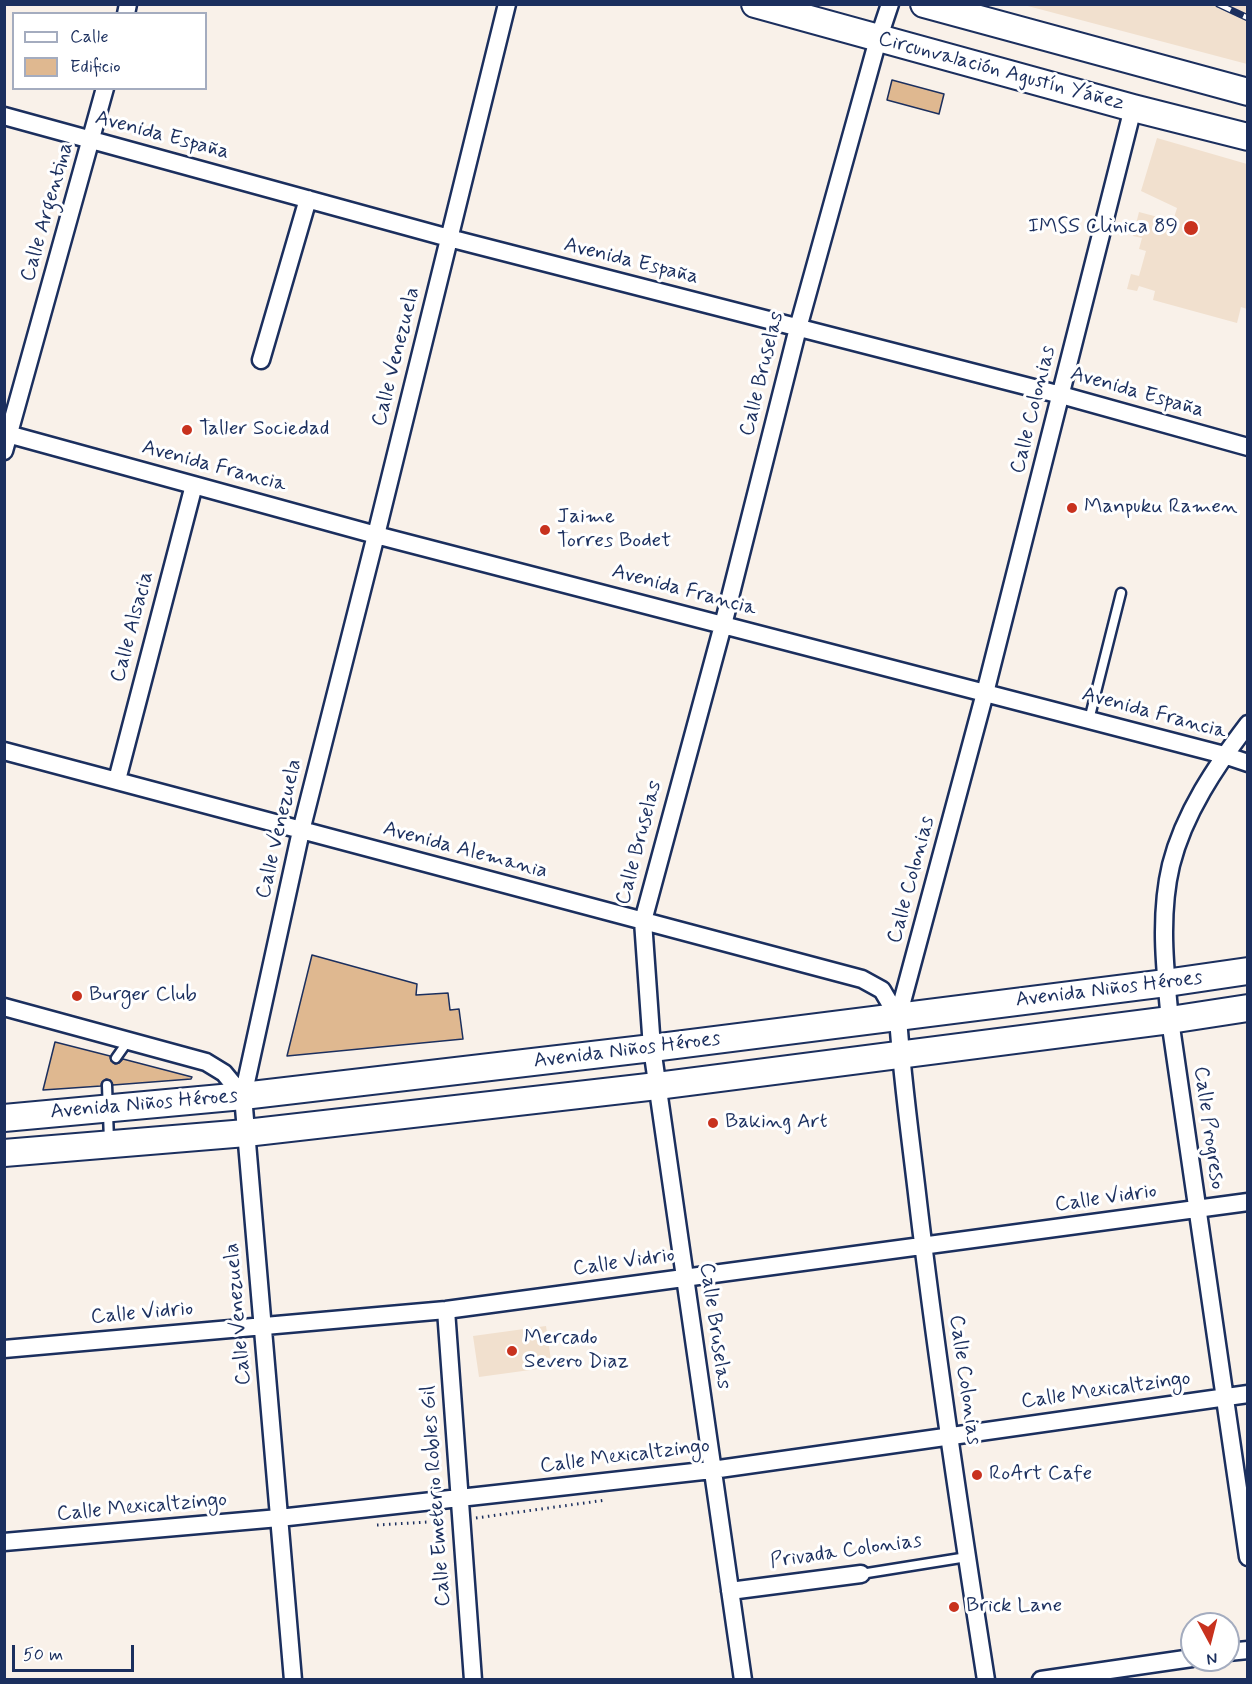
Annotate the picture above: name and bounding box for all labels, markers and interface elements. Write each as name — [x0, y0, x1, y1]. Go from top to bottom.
legend — [12, 12, 207, 90]
text: Calle — [70, 25, 109, 49]
street label: Circunvalación Agustín Yáñez — [875, 27, 1127, 117]
text: Edificio — [70, 55, 121, 79]
street label: Avenida España — [92, 106, 232, 166]
street label: Calle Argentina — [16, 139, 80, 285]
place label: IMSS Clinica 89 — [1028, 215, 1178, 241]
marker: IMSS Clinica 89 — [1182, 219, 1200, 237]
street label: Avenida España — [561, 233, 701, 291]
street label: Calle Venezuela — [367, 285, 427, 429]
street label: Calle Bruselas — [735, 309, 791, 439]
street label: Calle Colonias — [1006, 344, 1062, 476]
street label: Avenida España — [1067, 362, 1207, 424]
place label: Taller Sociedad — [199, 417, 329, 443]
marker: Taller Sociedad — [180, 423, 194, 437]
street label: Avenida Francia — [139, 436, 289, 498]
place label: Manpuku Ramen — [1084, 495, 1237, 521]
marker: Manpuku Ramen — [1065, 501, 1079, 515]
place label: Jaime Torres Bodet — [557, 505, 671, 555]
marker: Jaime Torres Bodet — [538, 523, 552, 537]
street label: Avenida Francia — [609, 560, 759, 622]
street label: Calle Alsacia — [106, 569, 160, 685]
street label: Avenida Francia — [1079, 683, 1229, 745]
street label: Calle Venezuela — [252, 757, 308, 901]
street label: Calle Bruselas — [611, 778, 669, 908]
street label: Calle Colonias — [883, 814, 941, 946]
street label: Avenida Alemania — [380, 817, 550, 885]
street label: Avenida Niños Héroes — [1014, 966, 1204, 1014]
place label: Burger Club — [89, 983, 197, 1009]
marker: Burger Club — [70, 989, 84, 1003]
street label: Avenida Niños Héroes — [532, 1027, 722, 1075]
street label: Calle Progreso — [1187, 1065, 1229, 1191]
street label: Avenida Niños Héroes — [49, 1084, 239, 1126]
place label: Baking Art — [725, 1110, 828, 1136]
marker: Baking Art — [706, 1116, 720, 1130]
street label: Calle Vidrio — [1053, 1179, 1159, 1219]
street label: Calle Venezuela — [220, 1242, 258, 1386]
street label: Calle Vidrio — [571, 1243, 677, 1283]
street label: Calle Bruselas — [693, 1261, 735, 1391]
street label: Calle Vidrio — [90, 1297, 194, 1331]
street label: Calle Colonias — [942, 1313, 986, 1447]
place label: Mercado Severo Diaz — [524, 1326, 629, 1376]
marker: Mercado Severo Diaz — [505, 1344, 519, 1358]
street label: Calle Mexicaltzingo — [1020, 1367, 1192, 1415]
street label: Calle Emeterio Robles Gil — [417, 1385, 457, 1607]
street label: Calle Mexicaltzingo — [539, 1434, 711, 1480]
place label: RoArt Cafe — [989, 1462, 1092, 1488]
marker: RoArt Cafe — [970, 1468, 984, 1482]
street label: Calle Mexicaltzingo — [56, 1488, 228, 1528]
street label: Privada Colonias — [769, 1529, 923, 1575]
place label: Brick Lane — [966, 1594, 1062, 1620]
marker: Brick Lane — [947, 1600, 961, 1614]
north arrow — [1180, 1612, 1240, 1672]
scale bar — [15, 1633, 136, 1671]
text: 50 m — [23, 1643, 63, 1667]
text: N — [1205, 1647, 1219, 1669]

